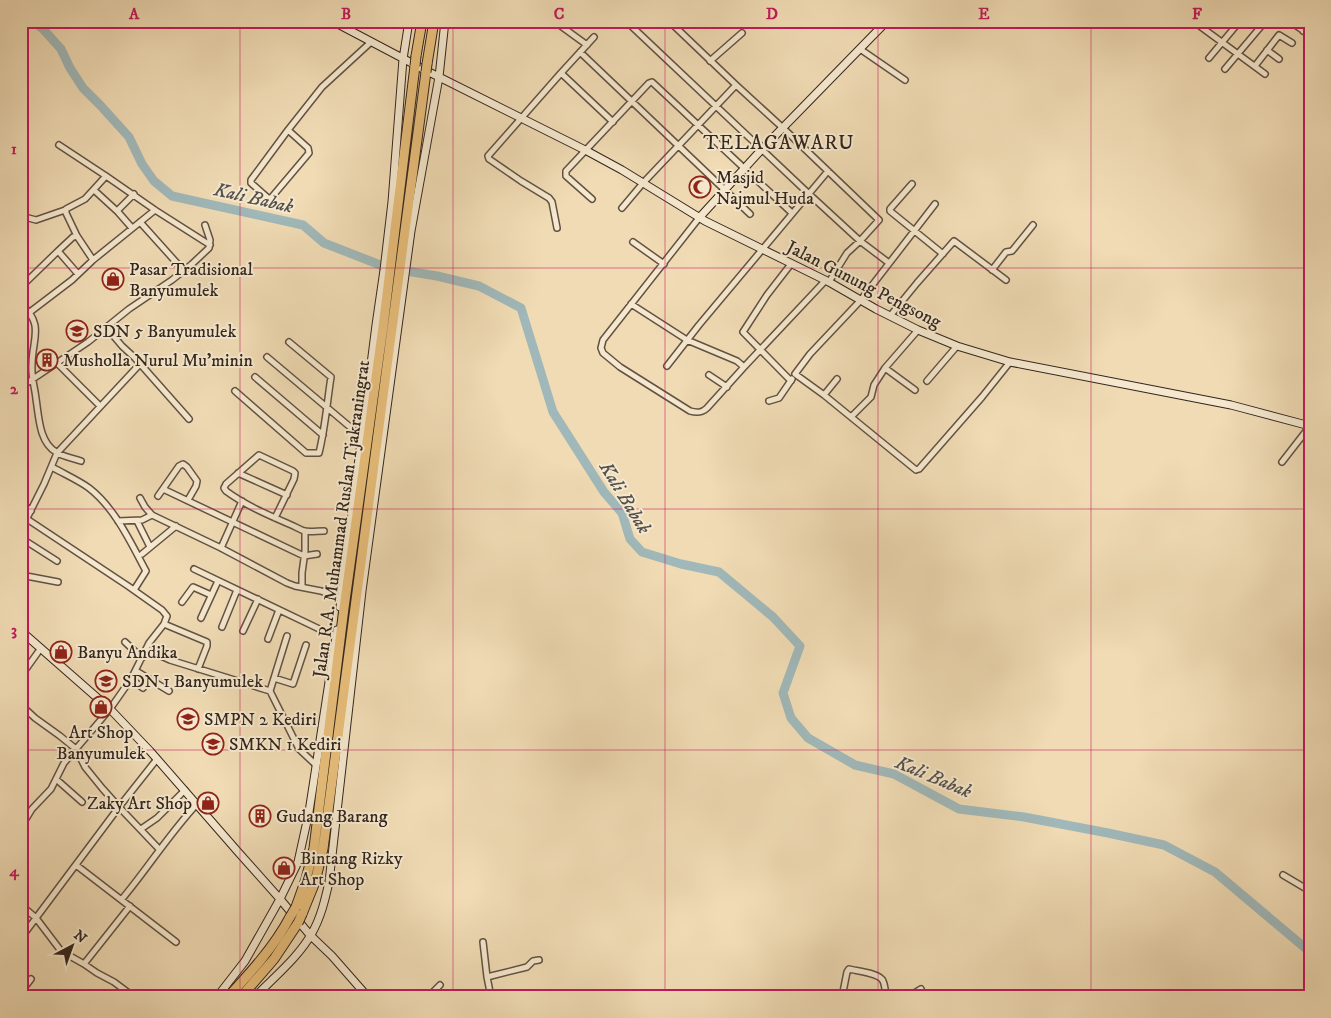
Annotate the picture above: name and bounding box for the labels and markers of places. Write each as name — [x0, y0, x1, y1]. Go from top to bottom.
place label: Masjid Najmul Huda — [716, 167, 814, 210]
mosque icon: Masjid Najmul Huda — [688, 175, 712, 199]
place label: Pasar Tradisional Banyumulek — [129, 259, 254, 302]
shop icon: Pasar Tradisional Banyumulek — [101, 267, 125, 291]
school or university icon: SDN 5 Banyumulek — [65, 319, 89, 343]
place label: SDN 5 Banyumulek — [93, 321, 237, 343]
building icon: Musholla Nurul Mu'minin — [35, 348, 59, 372]
place label: Musholla Nurul Mu'minin — [63, 350, 254, 372]
shop icon: Banyu Andika — [49, 640, 73, 664]
place label: Banyu Andika — [77, 642, 178, 664]
school or university icon: SDN 1 Banyumulek — [94, 669, 118, 693]
place label: SDN 1 Banyumulek — [122, 671, 263, 693]
shop icon: Art Shop Banyumulek — [89, 695, 113, 719]
school or university icon: SMPN 2 Kediri — [176, 707, 200, 731]
place label: SMPN 2 Kediri — [204, 709, 317, 731]
place label: Art Shop Banyumulek — [56, 722, 146, 765]
school or university icon: SMKN 1 Kediri — [201, 732, 225, 756]
place label: SMKN 1 Kediri — [229, 734, 342, 756]
shop icon: Zaky Art Shop — [196, 791, 220, 815]
place label: Zaky Art Shop — [87, 793, 192, 815]
building icon: Gudang Barang — [248, 804, 272, 828]
place label: Gudang Barang — [276, 806, 388, 828]
place label: Bintang Rizky Art Shop — [300, 848, 403, 891]
shop icon: Bintang Rizky Art Shop — [272, 856, 296, 880]

